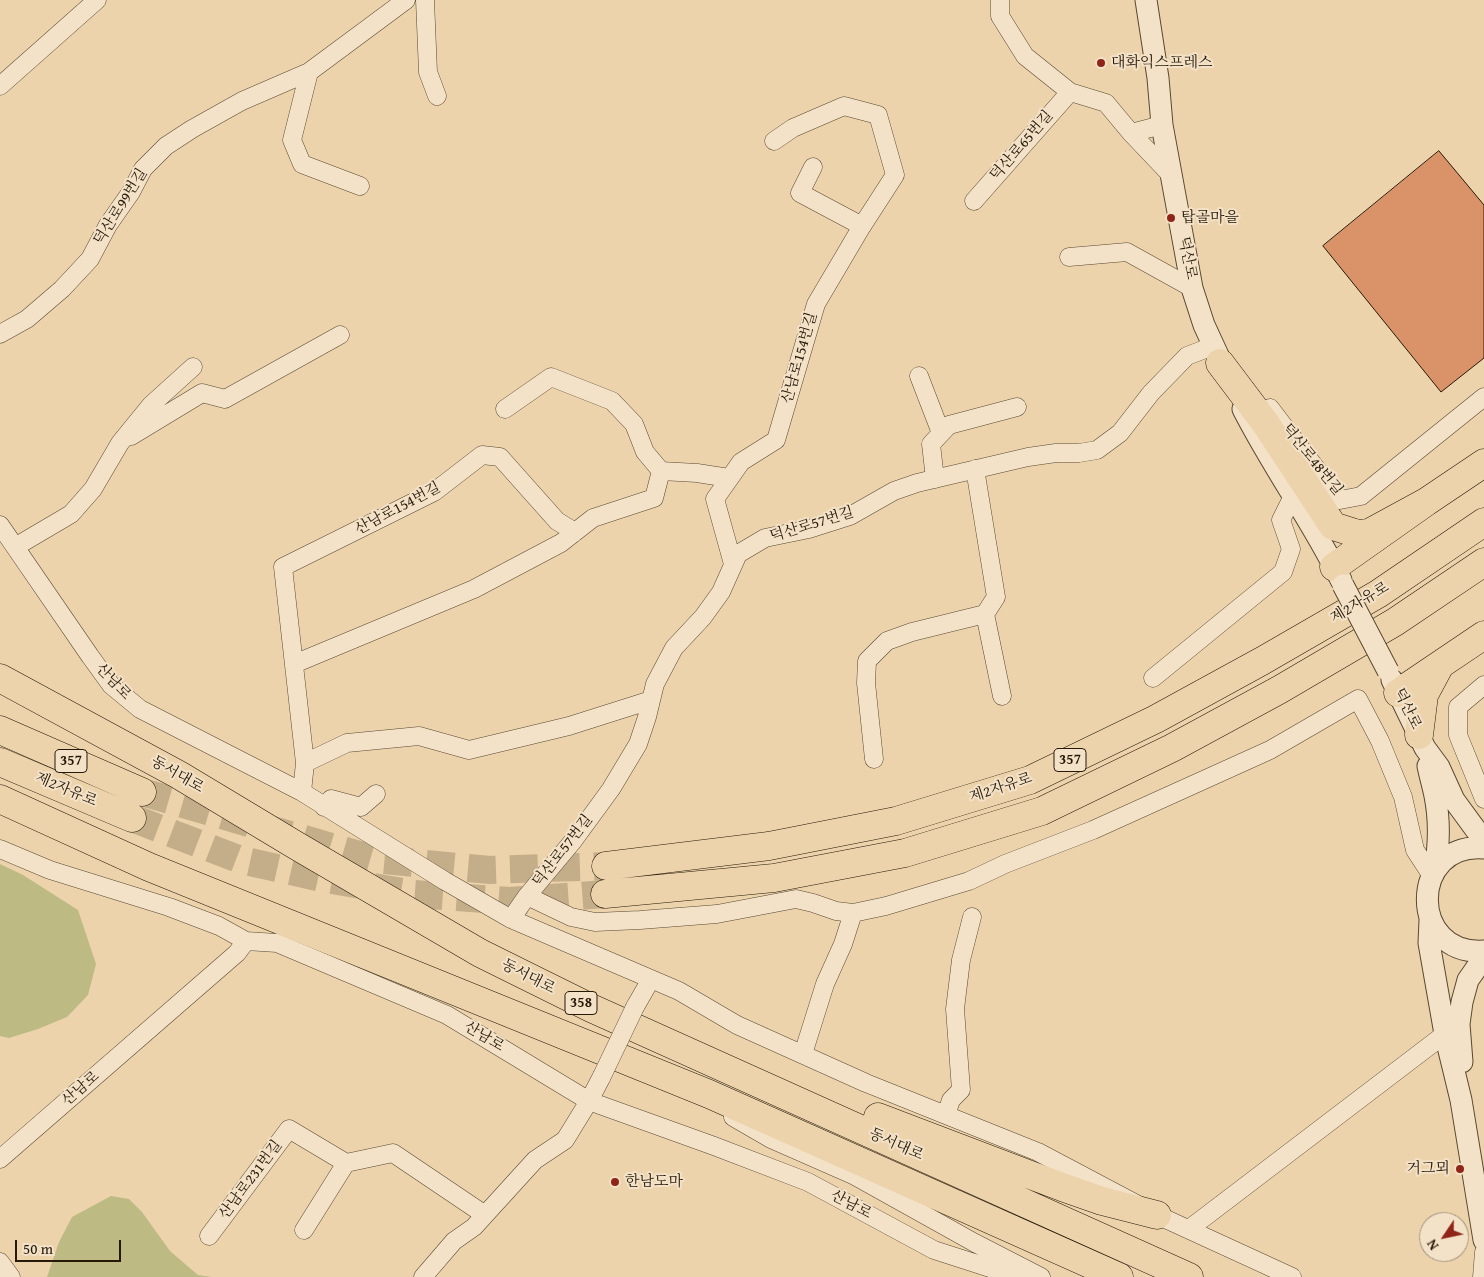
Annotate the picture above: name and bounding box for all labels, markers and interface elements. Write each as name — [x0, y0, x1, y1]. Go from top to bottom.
place label: 대화익스프레스 — [1111, 54, 1212, 72]
marker: 대화익스프레스 — [1095, 57, 1107, 69]
street label: 덕산로65번길 — [987, 107, 1057, 185]
street label: 덕산로99번길 — [90, 165, 152, 249]
place label: 탑골마을 — [1181, 209, 1239, 227]
marker: 탑골마을 — [1165, 212, 1177, 224]
street label: 덕산로 — [1174, 235, 1200, 281]
street label: 산남로154번길 — [778, 310, 822, 406]
street label: 덕산로48번길 — [1278, 421, 1346, 499]
street label: 산남로154번길 — [352, 479, 444, 539]
street label: 덕산로57번길 — [768, 504, 856, 546]
street label: 제2자유로 — [1327, 578, 1393, 628]
street label: 산남로 — [92, 660, 134, 704]
street label: 덕산로 — [1389, 686, 1425, 732]
road number: 357 — [1054, 748, 1086, 772]
road number: 357 — [55, 749, 87, 772]
street label: 동서대로 — [147, 753, 207, 797]
street label: 제2자유로 — [32, 769, 100, 811]
street label: 제2자유로 — [967, 769, 1035, 807]
street label: 덕산로57번길 — [529, 811, 597, 891]
street label: 동서대로 — [498, 956, 558, 998]
road number: 358 — [565, 991, 597, 1014]
street label: 산남로 — [461, 1018, 507, 1056]
street label: 산남로 — [59, 1068, 103, 1110]
street label: 동서대로 — [866, 1125, 926, 1165]
street label: 산남로231번길 — [215, 1137, 287, 1223]
place label: 거그뫼 — [1407, 1160, 1450, 1178]
marker: 거그뫼 — [1454, 1163, 1466, 1175]
place label: 한남도마 — [625, 1173, 683, 1191]
marker: 한남도마 — [609, 1176, 621, 1188]
street label: 산남로 — [828, 1187, 874, 1223]
north arrow — [1419, 1212, 1469, 1262]
scale bar — [18, 1230, 124, 1262]
text: N — [1421, 1235, 1443, 1254]
text: 50 m — [23, 1238, 53, 1259]

